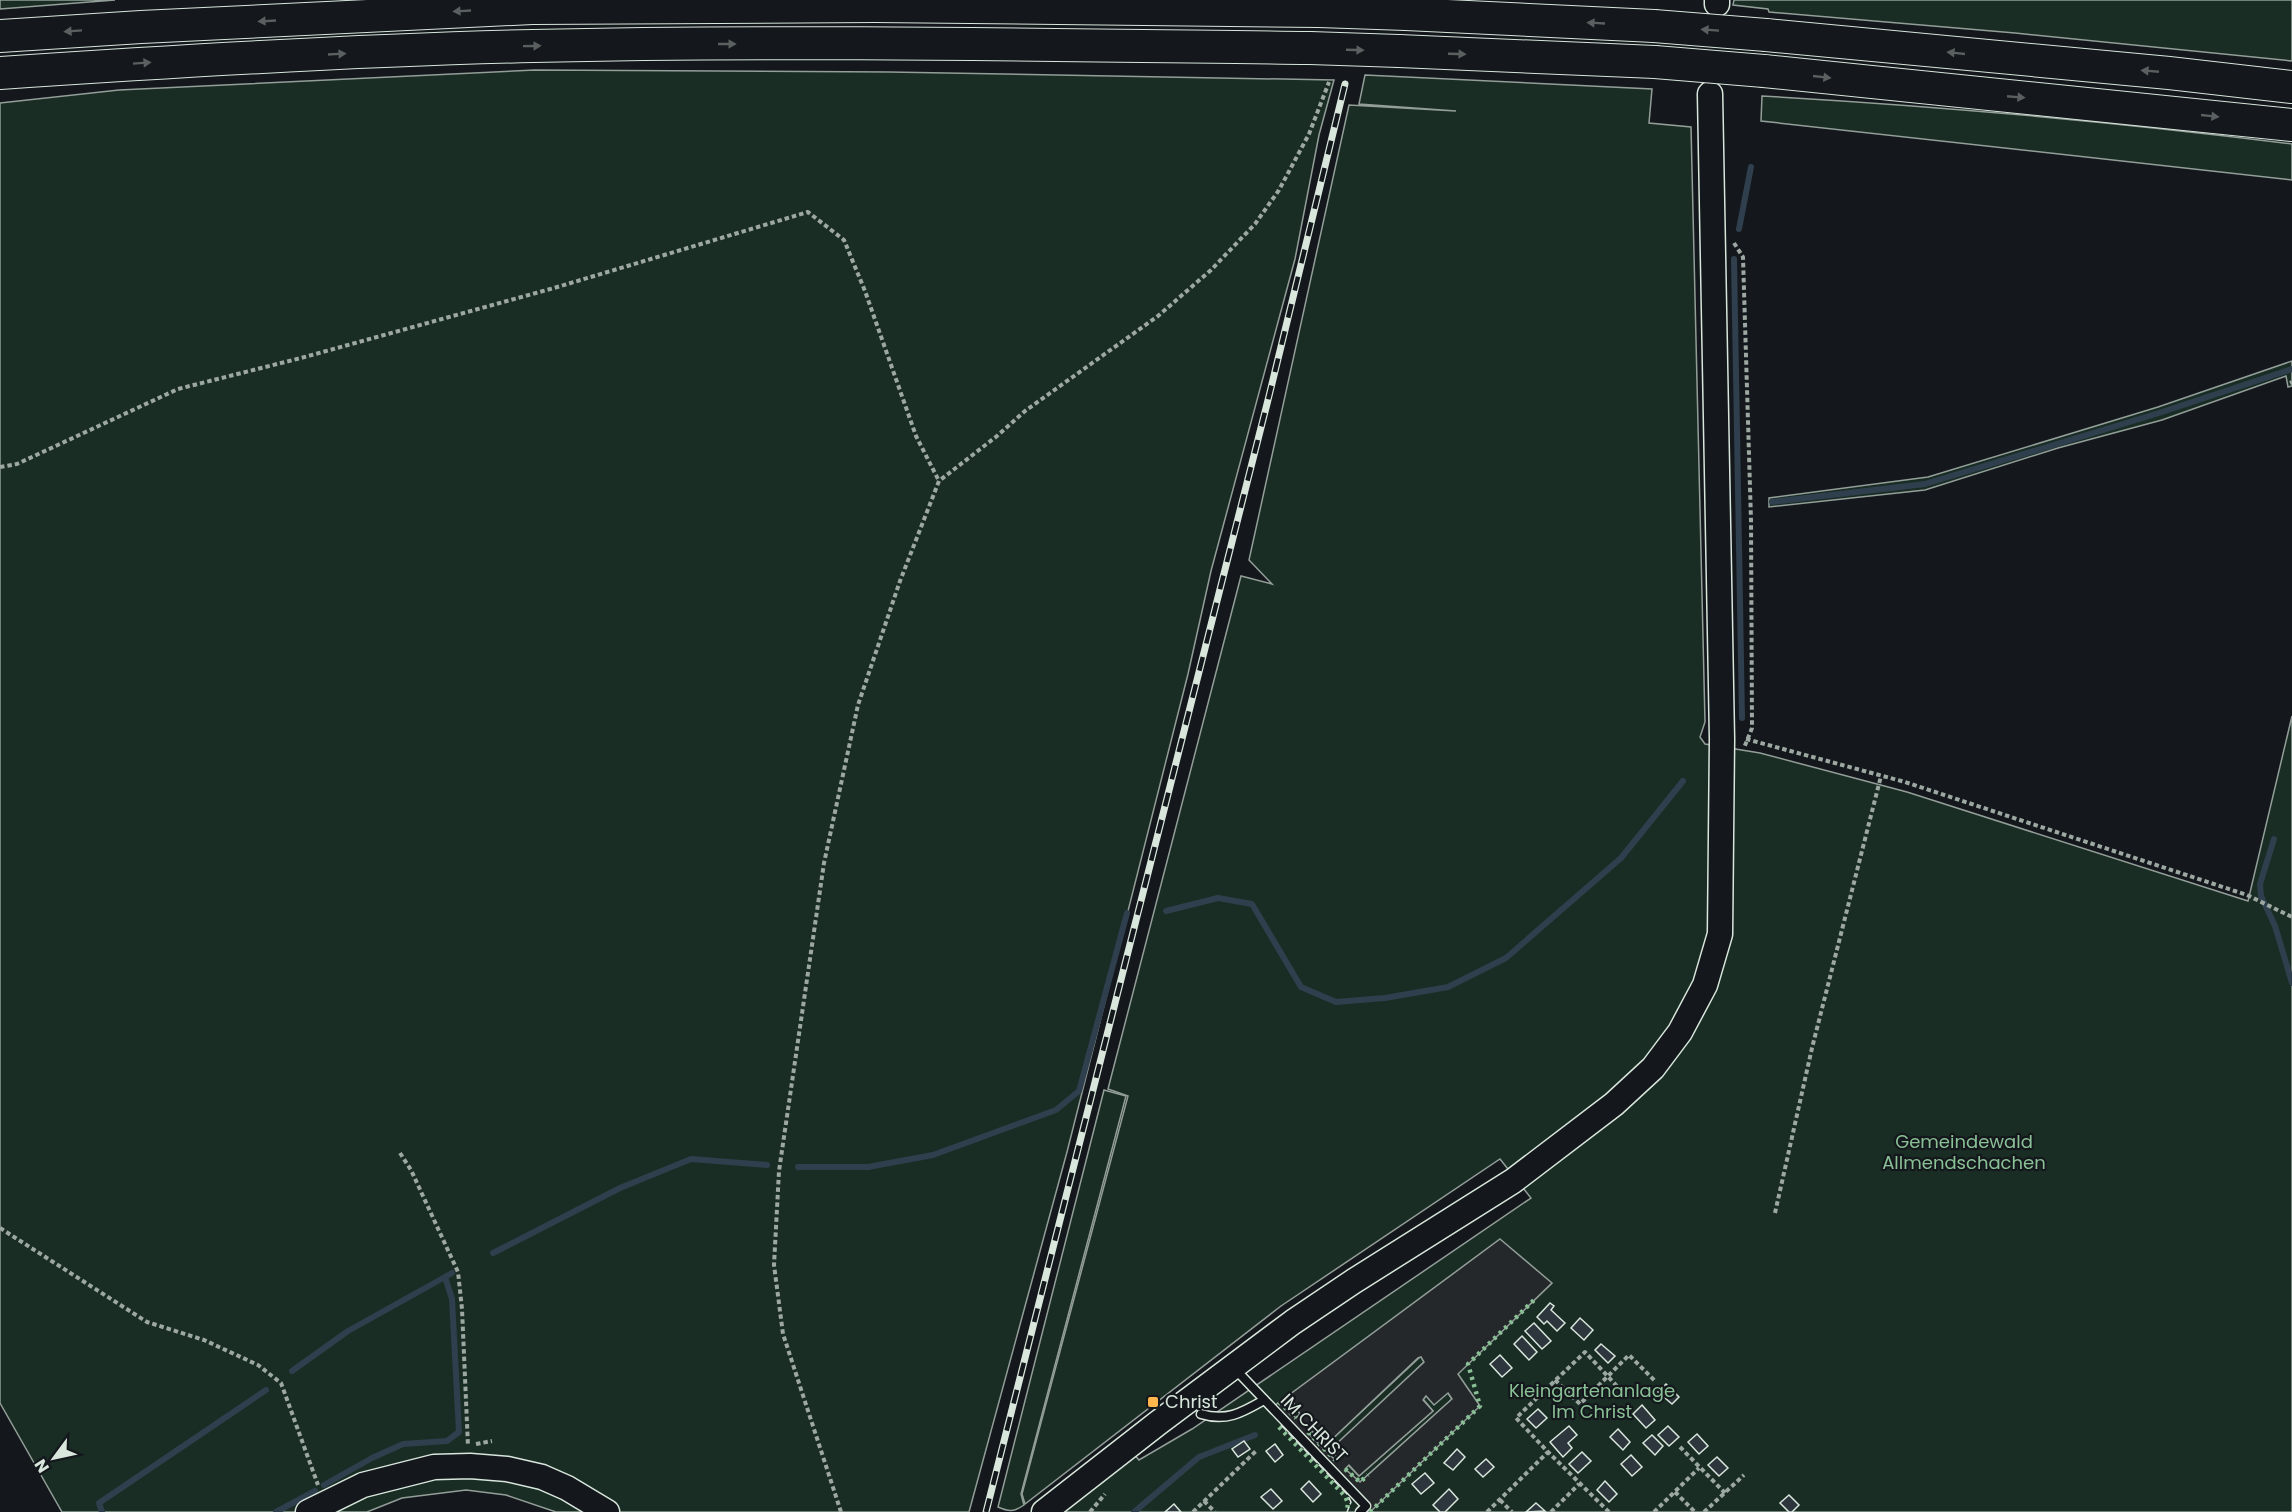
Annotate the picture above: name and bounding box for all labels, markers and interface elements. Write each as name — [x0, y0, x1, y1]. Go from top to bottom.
one-way arrow — [453, 7, 472, 16]
one-way arrow — [258, 16, 277, 25]
one-way arrow — [1586, 19, 1605, 28]
one-way arrow — [63, 26, 82, 36]
one-way arrow — [1700, 26, 1719, 35]
one-way arrow — [717, 40, 736, 49]
one-way arrow — [522, 41, 541, 51]
one-way arrow — [1345, 45, 1364, 54]
one-way arrow — [1947, 48, 1966, 58]
one-way arrow — [1448, 49, 1467, 58]
one-way arrow — [327, 50, 346, 59]
one-way arrow — [133, 58, 152, 68]
one-way arrow — [2141, 66, 2160, 76]
one-way arrow — [1812, 72, 1831, 82]
one-way arrow — [2006, 92, 2025, 102]
one-way arrow — [2200, 111, 2219, 121]
park label: Gemeindewald Allmendschachen — [1882, 1129, 2046, 1175]
park label: Kleingartenanlage Im Christ — [1509, 1378, 1675, 1424]
street label: IM CHRIST — [1275, 1388, 1354, 1468]
place label: Christ — [1165, 1389, 1218, 1414]
marker: Christ — [1146, 1395, 1160, 1409]
north arrow — [24, 1428, 84, 1488]
text: N — [29, 1455, 55, 1477]

